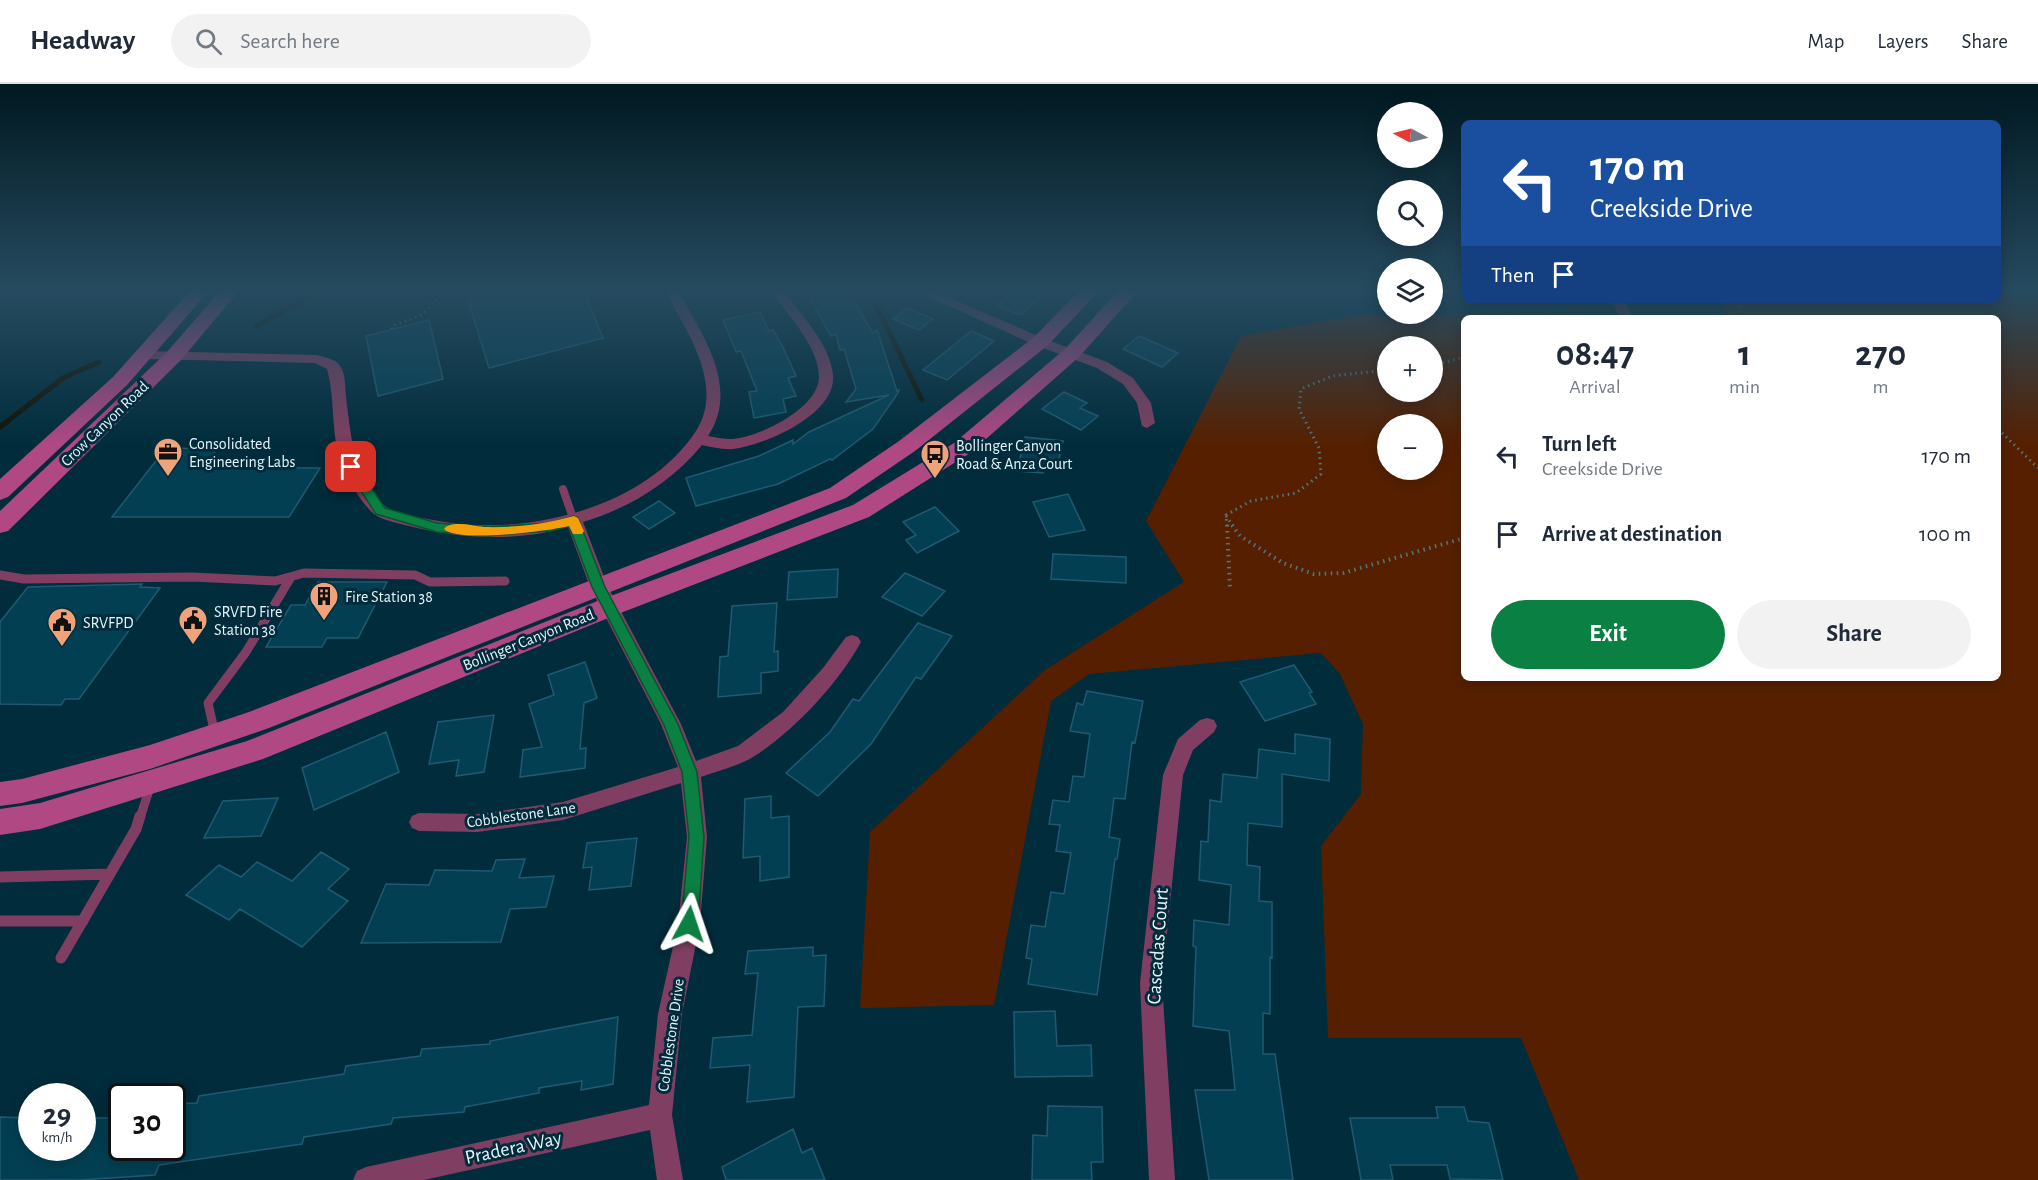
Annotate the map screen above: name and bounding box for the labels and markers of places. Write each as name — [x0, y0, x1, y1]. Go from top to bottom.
office icon: Consolidated Engineering Labs — [152, 436, 184, 478]
place label: Consolidated Engineering Labs — [189, 436, 295, 470]
bus stop icon: Bollinger Canyon Road & Anza Court — [919, 438, 951, 480]
place label: Bollinger Canyon Road & Anza Court — [956, 438, 1072, 472]
pin — [325, 441, 376, 492]
building icon: Fire Station 38 — [308, 580, 340, 622]
place label: Fire Station 38 — [345, 589, 433, 605]
public building icon: SRVFD Fire Station 38 — [177, 604, 209, 646]
place label: SRVFD Fire Station 38 — [214, 604, 282, 638]
public building icon: SRVFPD — [46, 606, 78, 648]
place label: SRVFPD — [83, 615, 134, 631]

